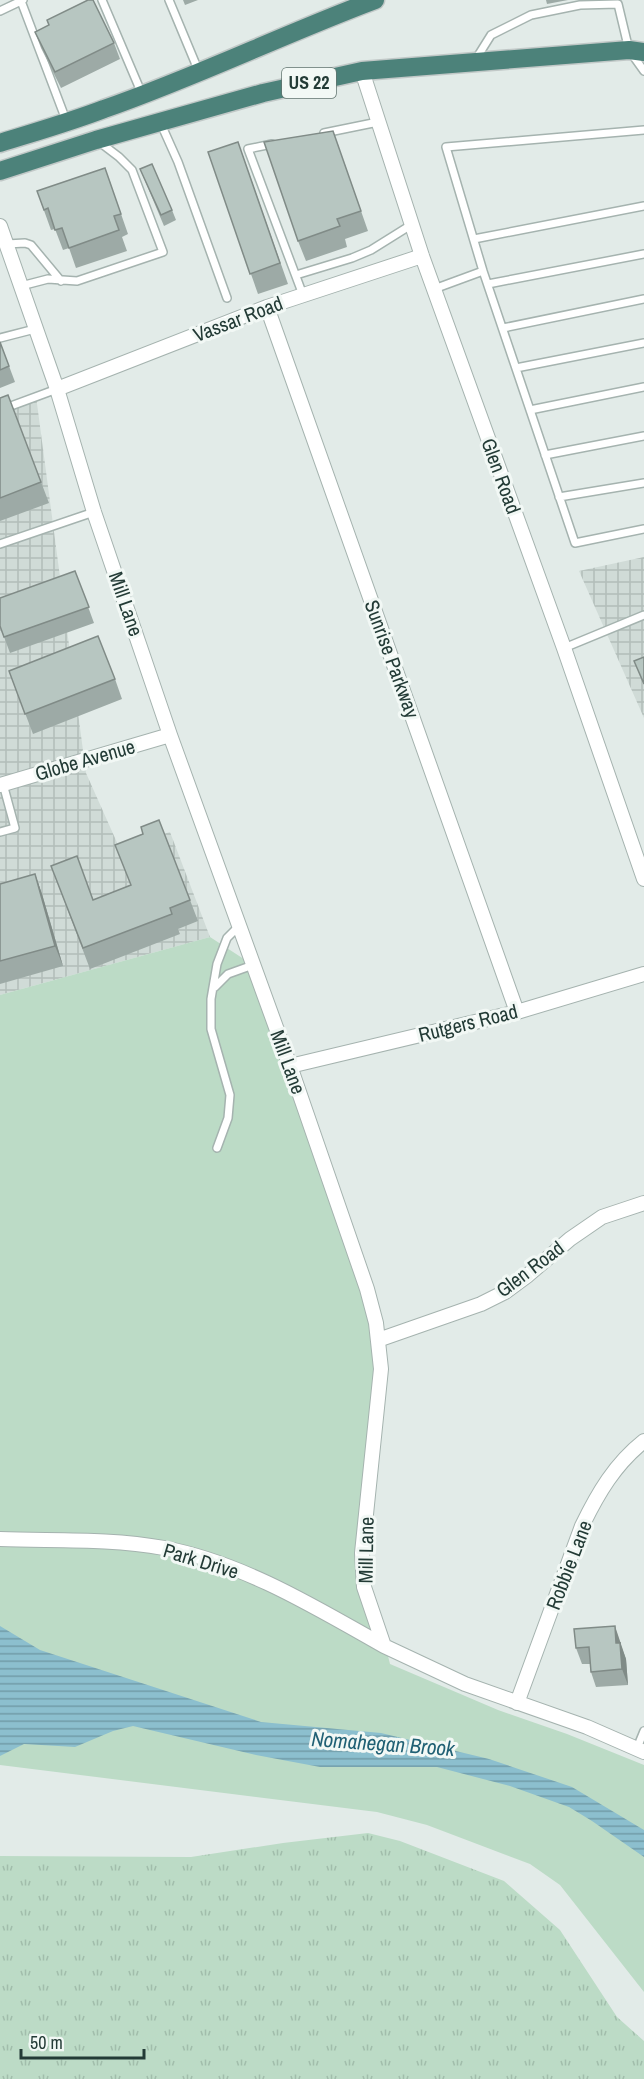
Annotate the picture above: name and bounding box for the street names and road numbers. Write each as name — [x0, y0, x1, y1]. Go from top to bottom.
road number: US 22 — [282, 68, 336, 98]
street label: Vassar Road — [189, 289, 286, 348]
street label: Glen Road — [475, 434, 528, 517]
street label: Mill Lane — [103, 568, 150, 640]
street label: Sunrise Parkway — [359, 596, 427, 722]
street label: Globe Avenue — [32, 732, 138, 787]
street label: Rutgers Road — [416, 997, 520, 1048]
street label: Mill Lane — [264, 1026, 313, 1098]
street label: Glen Road — [490, 1234, 569, 1303]
street label: Mill Lane — [351, 1516, 380, 1583]
street label: Robbie Lane — [539, 1516, 598, 1614]
street label: Park Drive — [160, 1536, 242, 1585]

